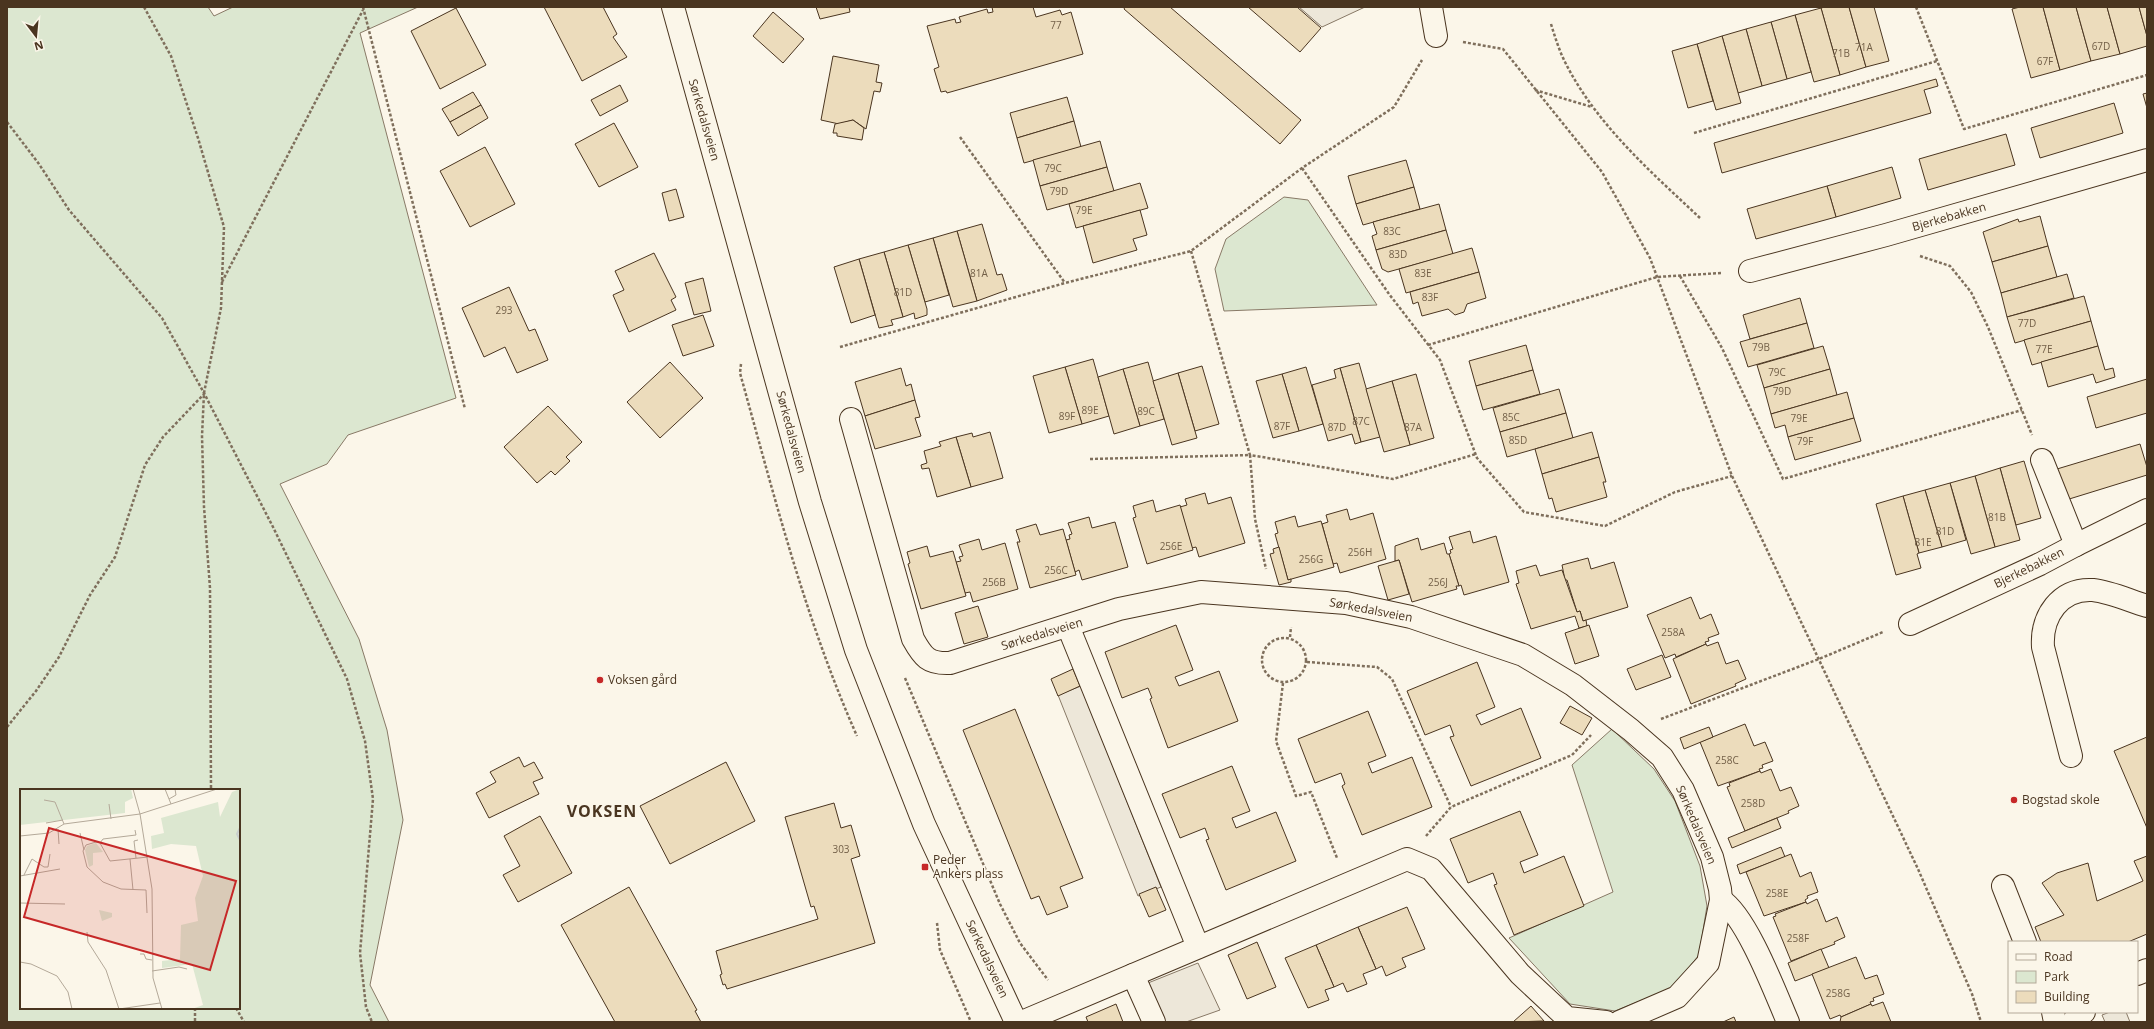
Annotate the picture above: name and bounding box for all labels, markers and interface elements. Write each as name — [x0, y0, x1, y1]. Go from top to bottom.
north arrow — [16, 16, 56, 56]
house number: 77 — [1050, 18, 1062, 32]
text: N — [33, 38, 45, 55]
house number: 67D — [2092, 39, 2110, 53]
house number: 71A — [1855, 40, 1874, 54]
house number: 71B — [1832, 46, 1850, 60]
house number: 67F — [2037, 54, 2053, 68]
street label: Sørkedalsveien — [685, 77, 724, 163]
house number: 79C — [1044, 161, 1062, 175]
house number: 79D — [1050, 184, 1068, 198]
street label: Bjerkebakken — [1910, 198, 1988, 235]
house number: 79E — [1076, 203, 1093, 217]
house number: 83C — [1383, 224, 1401, 238]
house number: 83D — [1389, 247, 1407, 261]
house number: 81A — [970, 266, 989, 280]
house number: 83E — [1415, 266, 1432, 280]
house number: 81D — [894, 285, 912, 299]
house number: 83F — [1422, 290, 1438, 304]
house number: 293 — [495, 303, 513, 317]
house number: 77D — [2018, 316, 2036, 330]
house number: 79B — [1752, 340, 1770, 354]
house number: 77E — [2036, 342, 2053, 356]
house number: 79C — [1768, 365, 1786, 379]
house number: 79D — [1773, 384, 1791, 398]
street label: Sørkedalsveien — [772, 389, 811, 475]
house number: 89E — [1082, 403, 1099, 417]
house number: 89C — [1137, 404, 1155, 418]
house number: 89F — [1059, 409, 1075, 423]
house number: 85C — [1502, 410, 1520, 424]
house number: 79E — [1791, 411, 1808, 425]
house number: 87C — [1352, 414, 1370, 428]
house number: 87F — [1274, 419, 1290, 433]
house number: 87D — [1328, 420, 1346, 434]
house number: 87A — [1404, 420, 1423, 434]
house number: 85D — [1509, 433, 1527, 447]
house number: 79F — [1797, 434, 1813, 448]
house number: 81B — [1988, 510, 2006, 524]
house number: 81D — [1936, 524, 1954, 538]
house number: 81E — [1915, 535, 1932, 549]
house number: 256E — [1160, 539, 1182, 553]
street label: Bjerkebakken — [1991, 543, 2067, 592]
house number: 256H — [1348, 545, 1372, 559]
house number: 256G — [1299, 552, 1323, 566]
house number: 256C — [1044, 563, 1068, 577]
house number: 256B — [982, 575, 1006, 589]
house number: 256J — [1428, 575, 1448, 589]
street label: Sørkedalsveien — [1328, 593, 1414, 626]
street label: Sørkedalsveien — [999, 613, 1085, 654]
house number: 258A — [1661, 625, 1685, 639]
place label: Voksen gård — [608, 671, 677, 688]
marker: Voksen gård — [595, 675, 605, 685]
house number: 258C — [1715, 753, 1739, 767]
street label: Sørkedalsveien — [1672, 783, 1721, 867]
inset map — [20, 789, 240, 1009]
place label: Bogstad skole — [2022, 791, 2100, 808]
marker: Bogstad skole — [2009, 795, 2019, 805]
house number: 258D — [1741, 796, 1765, 810]
district label: VOKSEN — [567, 800, 637, 822]
house number: 303 — [832, 842, 850, 856]
place label: Peder Ankers plass — [933, 851, 1003, 882]
marker: Peder Ankers plass — [920, 862, 930, 872]
house number: 258E — [1766, 886, 1788, 900]
street label: Sørkedalsveien — [962, 917, 1013, 1001]
house number: 258F — [1787, 931, 1809, 945]
legend — [2008, 941, 2138, 1013]
text: Road — [2044, 948, 2073, 965]
text: Park — [2044, 968, 2070, 985]
house number: 258G — [1826, 986, 1850, 1000]
text: Building — [2044, 988, 2090, 1005]

